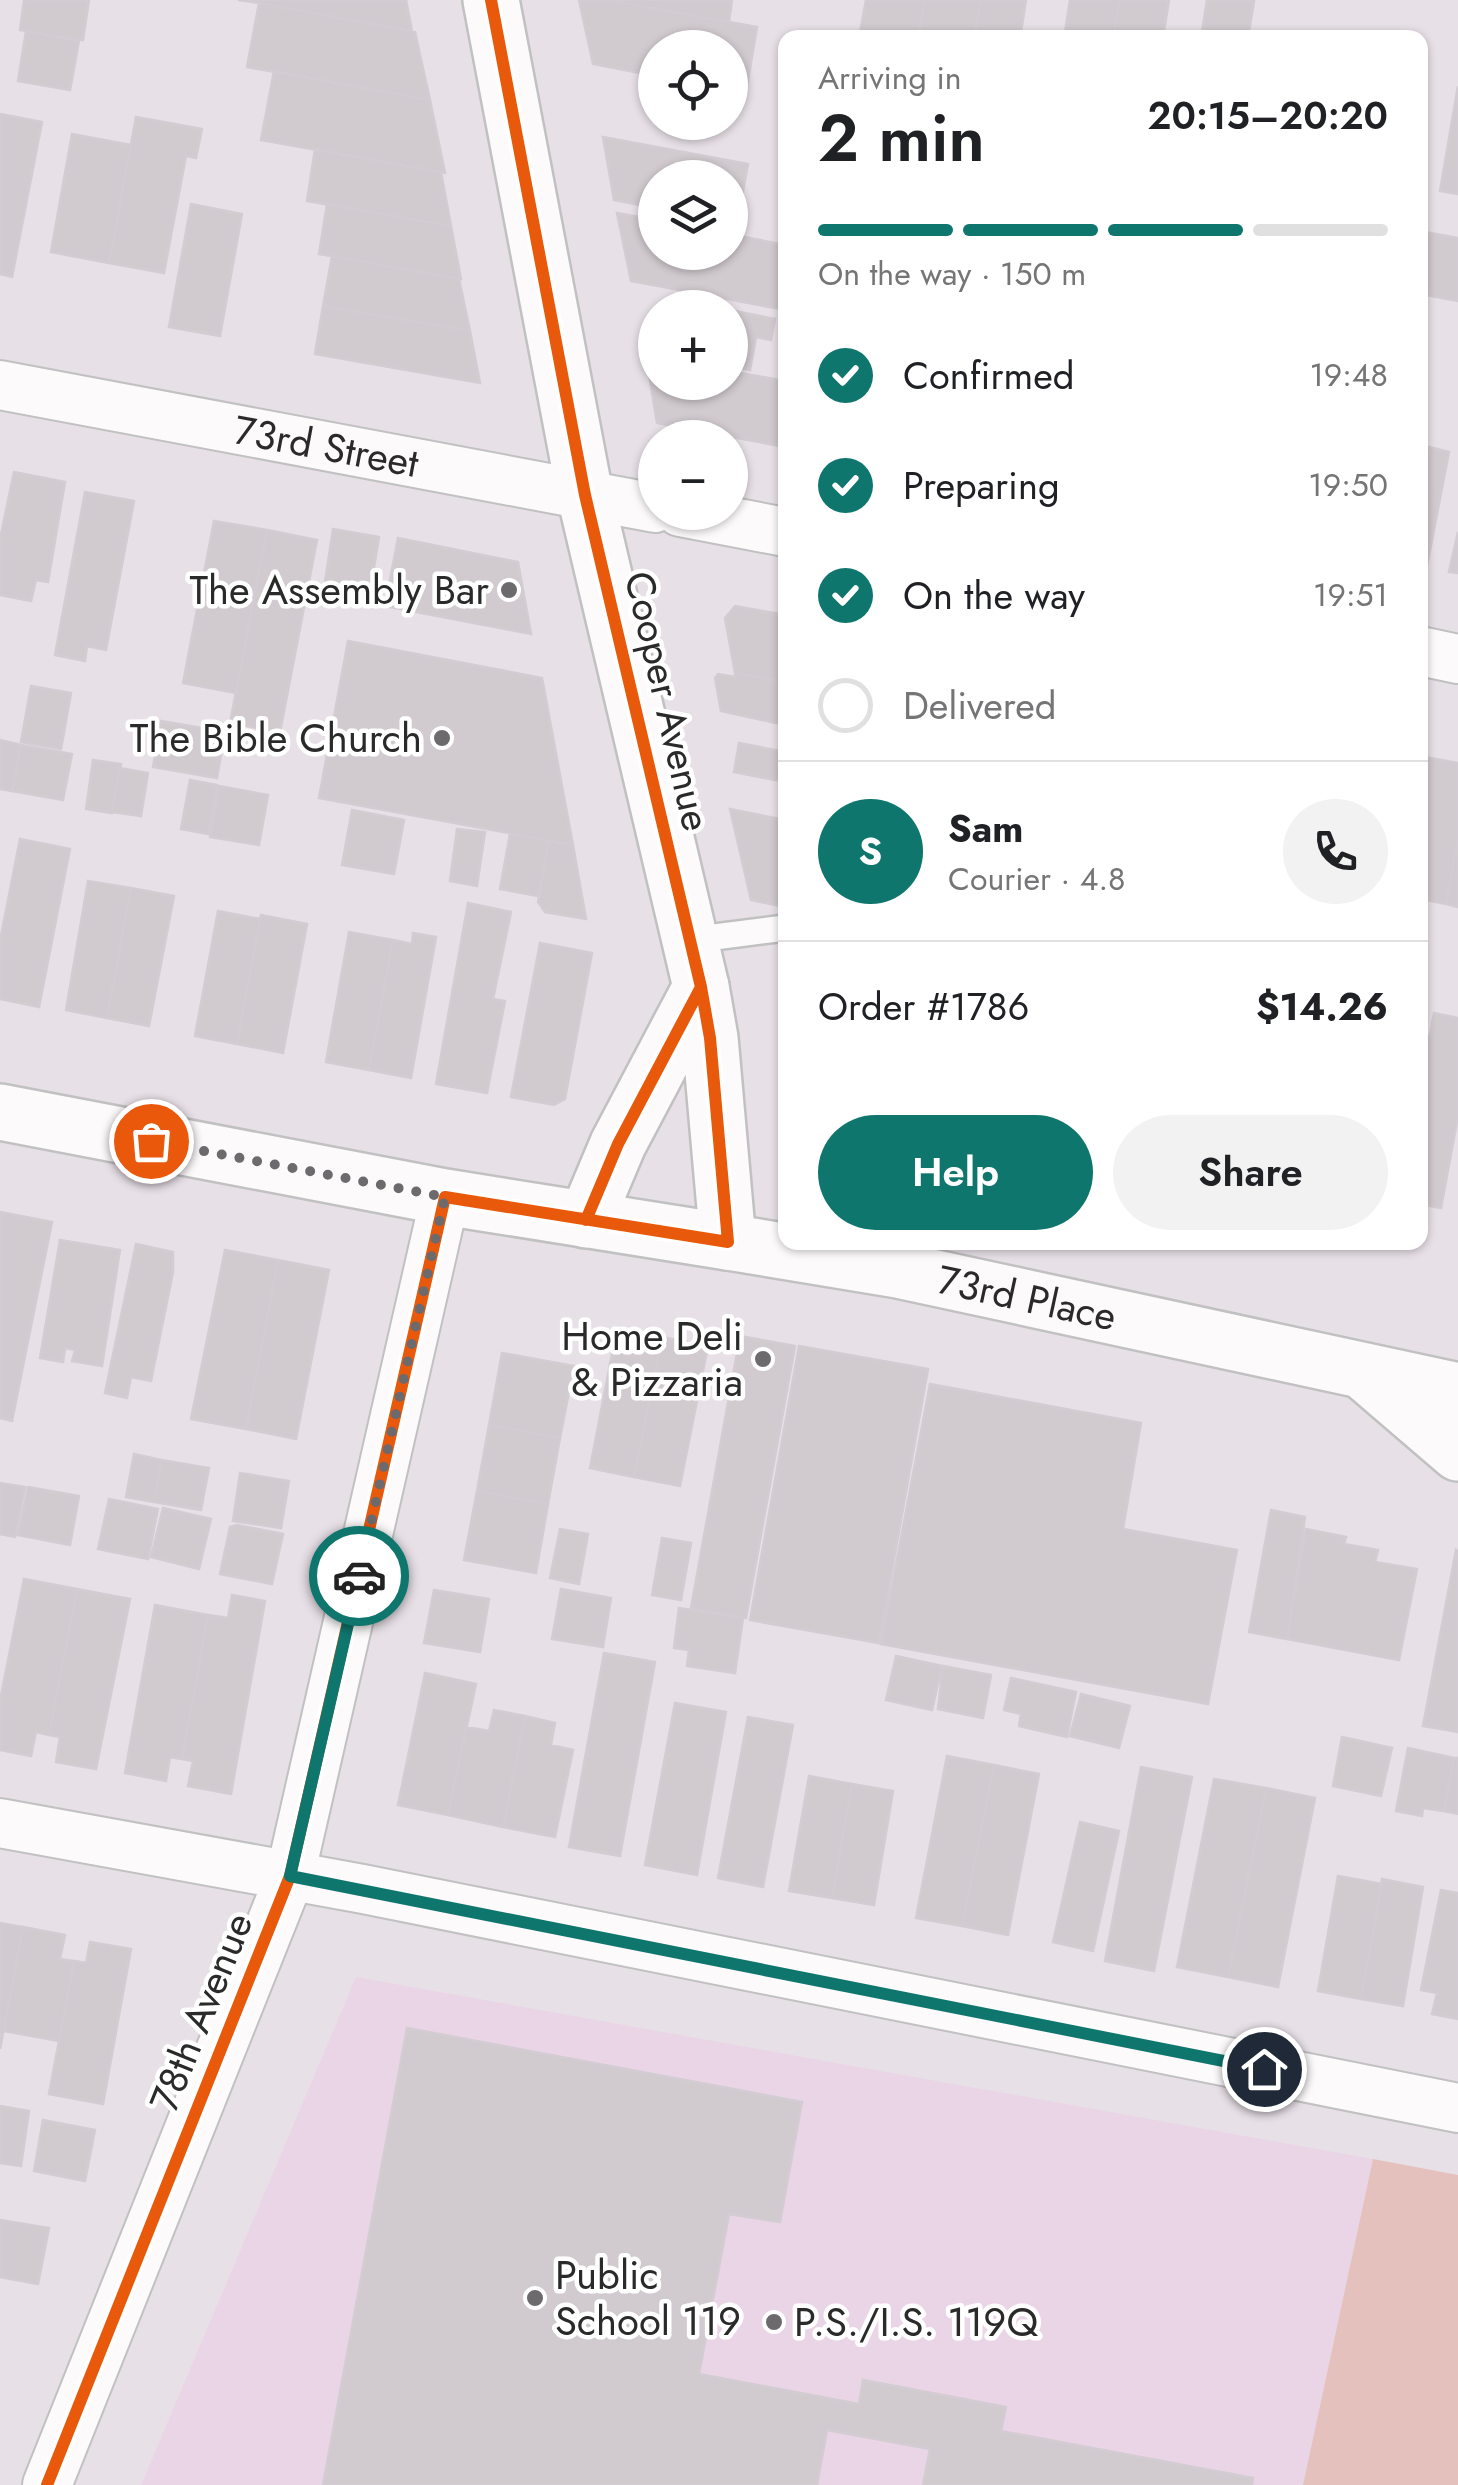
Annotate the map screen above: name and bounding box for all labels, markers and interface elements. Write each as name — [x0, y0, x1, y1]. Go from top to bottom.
map controls — [638, 30, 748, 530]
button: locate — [638, 30, 748, 140]
text: Arriving in — [818, 55, 962, 101]
text: 20:15–20:20 — [1148, 88, 1388, 143]
text: 2 min — [818, 91, 985, 185]
button: layers — [638, 160, 748, 270]
text: On the way · 150 m — [818, 251, 1086, 297]
button: + — [638, 290, 748, 400]
icon: check — [818, 348, 873, 403]
text: Confirmed — [903, 348, 1074, 403]
text: 19:48 — [1309, 352, 1388, 398]
street label: 73rd Street — [229, 401, 424, 492]
button: − — [638, 420, 748, 530]
icon: check — [818, 458, 873, 513]
text: Preparing — [903, 458, 1060, 513]
text: 19:50 — [1308, 462, 1388, 508]
place label: The Assembly Bar — [189, 561, 489, 619]
street label: Cooper Avenue — [610, 565, 726, 837]
icon: check — [818, 568, 873, 623]
text: On the way — [903, 568, 1085, 623]
text: 19:51 — [1313, 572, 1388, 618]
marker: The Assembly Bar — [498, 579, 520, 601]
text: Delivered — [903, 678, 1056, 733]
place label: The Bible Church — [130, 709, 422, 767]
marker: The Bible Church — [431, 727, 453, 749]
button: phone — [1283, 799, 1388, 904]
text: Sam — [948, 801, 1023, 856]
text: S — [859, 824, 882, 879]
text: Courier · 4.8 — [948, 856, 1125, 902]
text: Order #1786 — [818, 979, 1029, 1034]
text: $14.26 — [1256, 979, 1388, 1034]
pin — [109, 1099, 194, 1184]
icon: bag — [124, 1114, 179, 1169]
button: Help — [818, 1115, 1093, 1230]
button: Share — [1113, 1115, 1388, 1230]
street label: 73rd Place — [932, 1250, 1122, 1345]
place label: Home Deli & Pizzaria — [561, 1307, 743, 1411]
marker: Home Deli & Pizzaria — [752, 1348, 774, 1370]
courier — [309, 1526, 409, 1626]
icon: car — [332, 1549, 387, 1604]
street label: 78th Avenue — [135, 1904, 267, 2120]
pin — [1222, 2027, 1307, 2112]
icon: home — [1237, 2042, 1292, 2097]
place label: Public School 119 — [555, 2246, 741, 2350]
marker: Public School 119 — [524, 2287, 546, 2309]
place label: P.S./I.S. 119Q — [794, 2293, 1038, 2351]
marker: P.S./I.S. 119Q — [763, 2311, 785, 2333]

